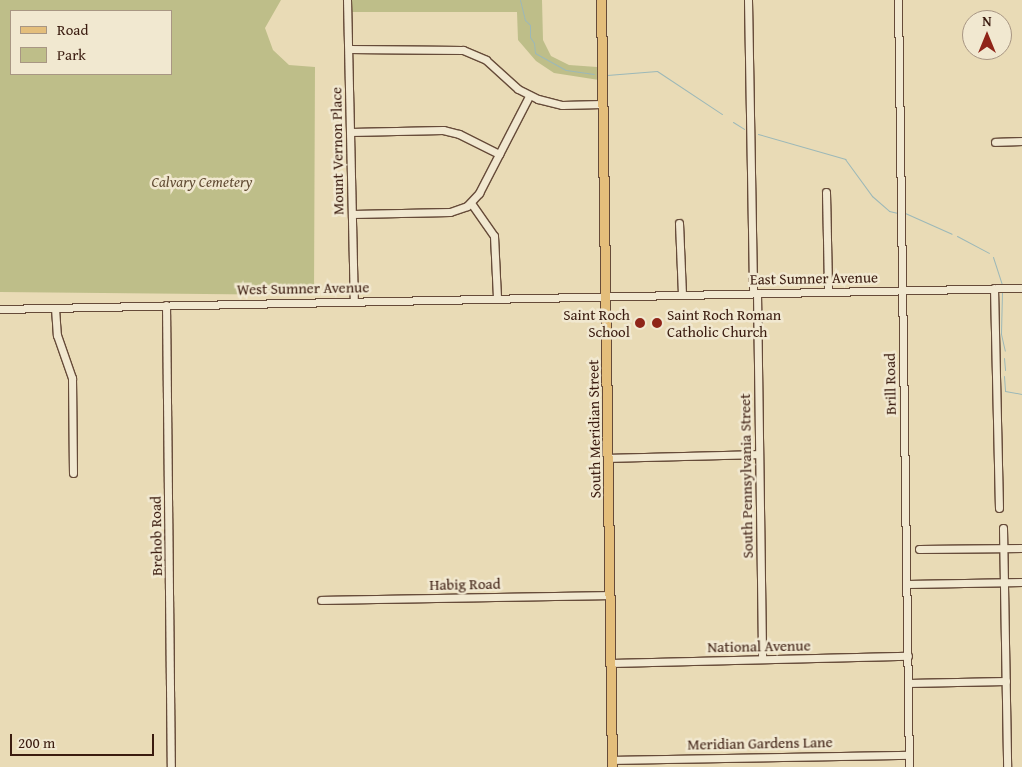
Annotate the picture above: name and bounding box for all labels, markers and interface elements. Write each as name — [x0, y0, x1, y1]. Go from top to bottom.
legend — [10, 10, 172, 75]
north arrow — [962, 10, 1012, 60]
text: N — [982, 11, 992, 31]
text: Road — [57, 19, 88, 40]
text: Park — [57, 44, 86, 65]
street label: Mount Vernon Place — [327, 87, 347, 215]
park label: Calvary Cemetery — [152, 173, 252, 191]
street label: East Sumner Avenue — [750, 268, 878, 288]
street label: West Sumner Avenue — [237, 278, 369, 298]
place label: Saint Roch School — [563, 305, 630, 340]
place label: Saint Roch Roman Catholic Church — [667, 305, 781, 340]
marker: Saint Roch School — [634, 317, 646, 329]
marker: Saint Roch Roman Catholic Church — [651, 317, 663, 329]
street label: Brill Road — [880, 353, 900, 415]
street label: South Meridian Street — [584, 359, 604, 499]
street label: South Pennsylvania Street — [736, 393, 756, 559]
street label: Brehob Road — [146, 496, 166, 576]
street label: Habig Road — [429, 574, 501, 594]
street label: National Avenue — [707, 636, 811, 656]
scale bar — [12, 724, 156, 756]
text: 200 m — [18, 732, 55, 753]
street label: Meridian Gardens Lane — [687, 733, 833, 753]

